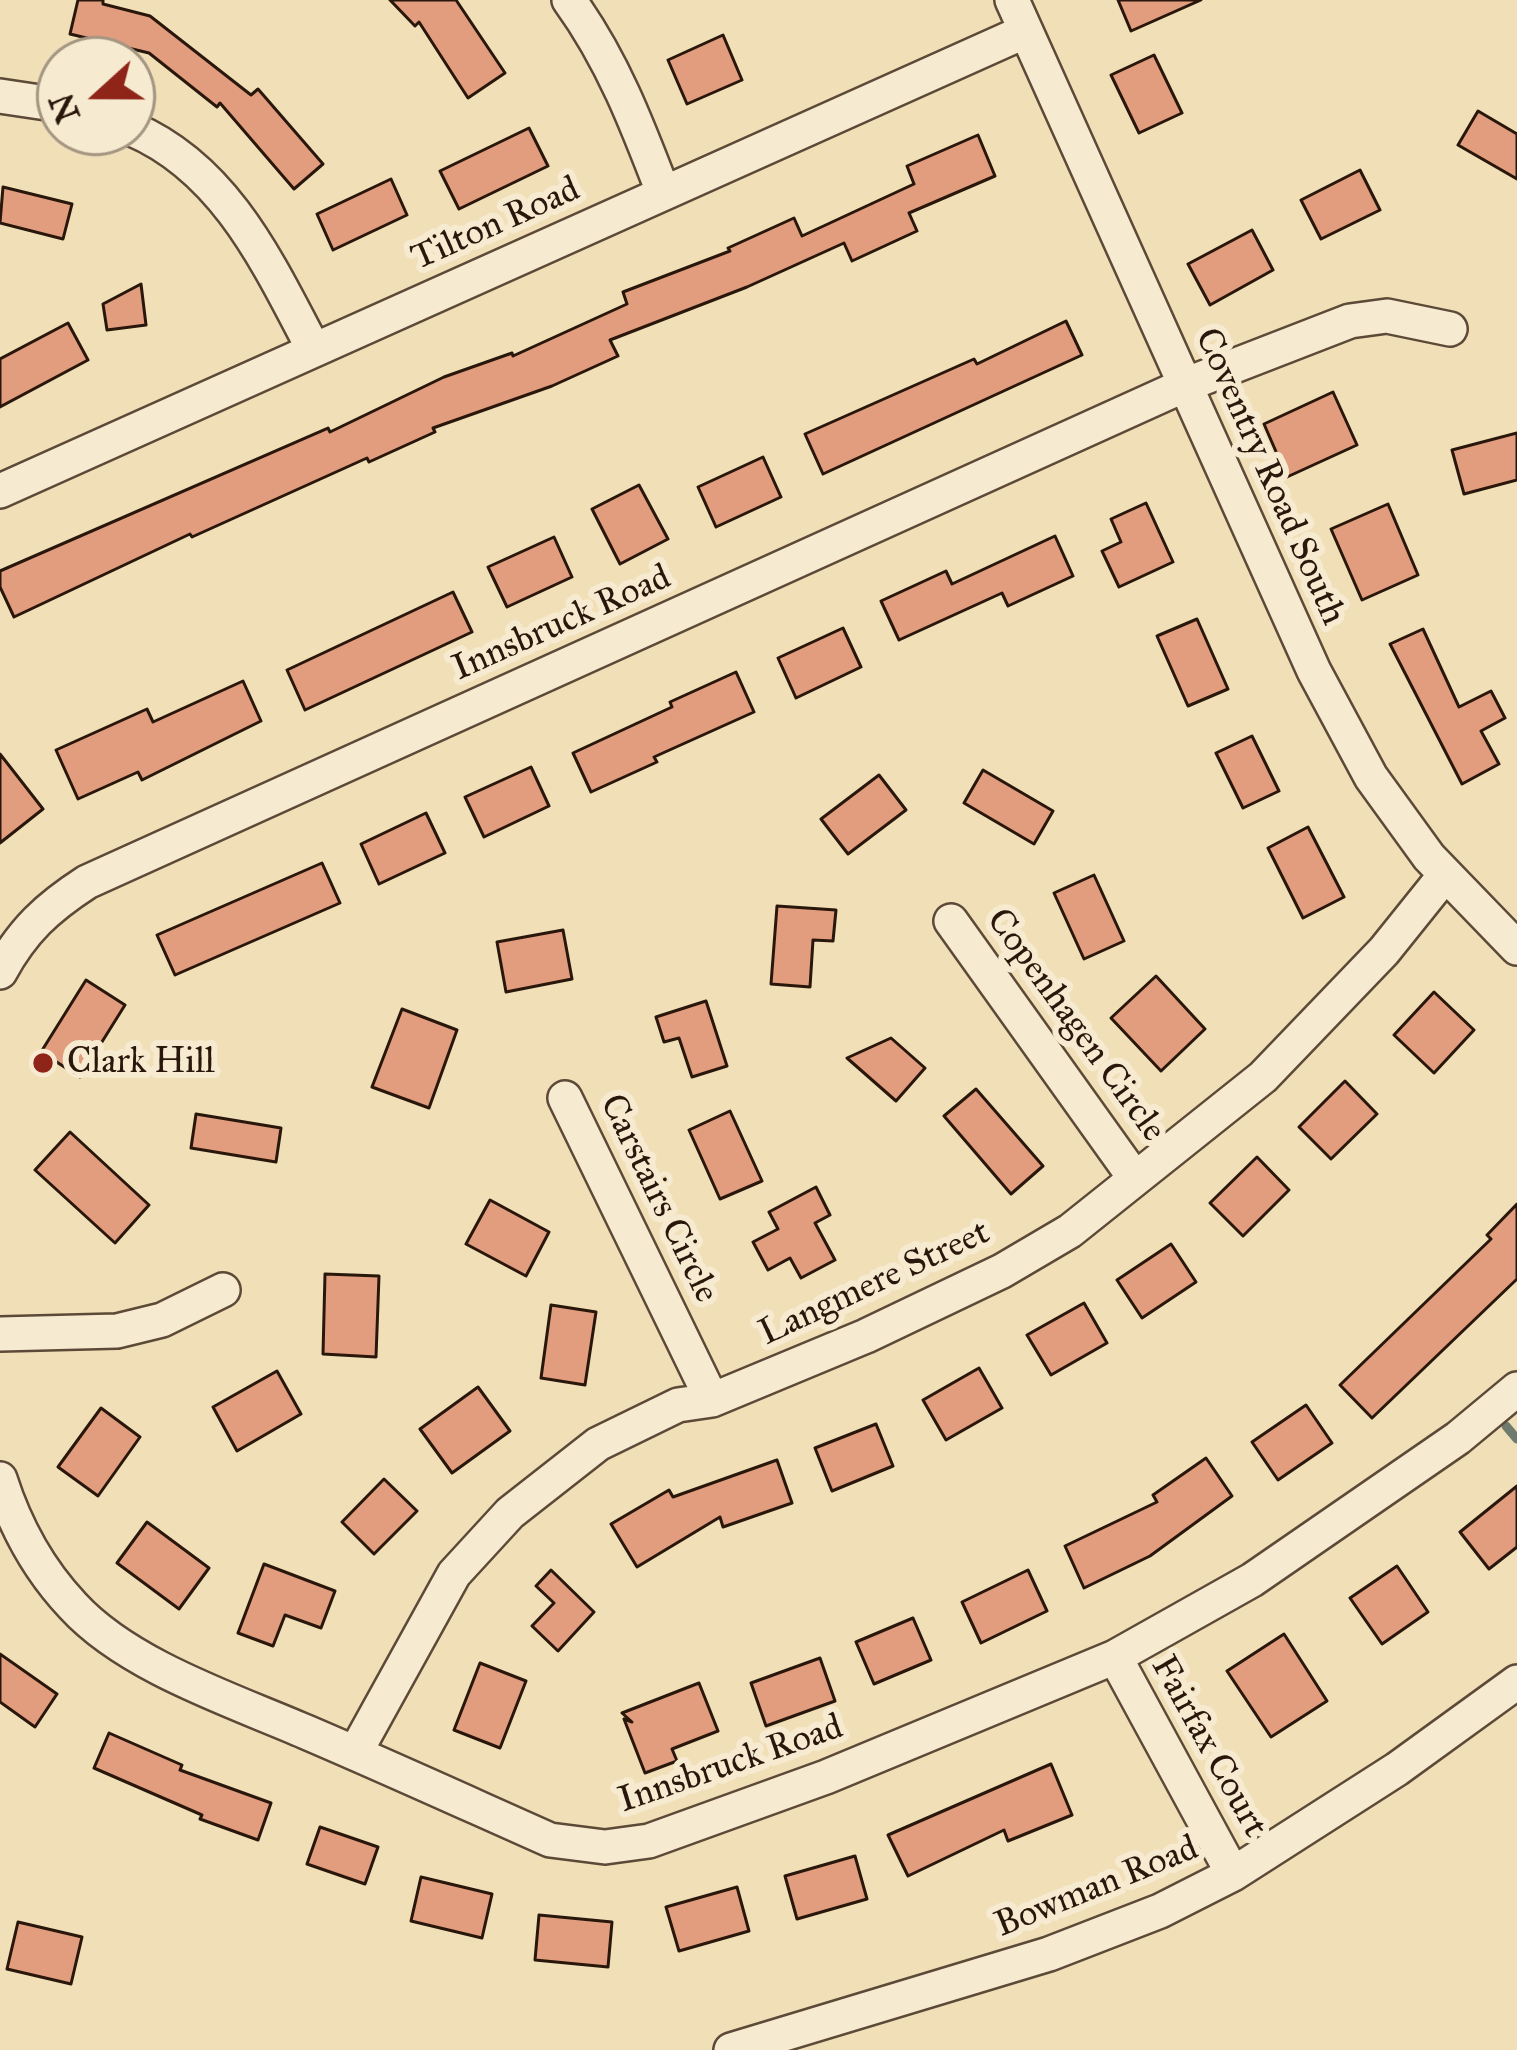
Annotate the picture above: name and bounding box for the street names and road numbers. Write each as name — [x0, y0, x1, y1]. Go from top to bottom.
street label: Tilton Road — [405, 169, 587, 281]
street label: Coventry Road South — [1184, 322, 1354, 632]
street label: Innsbruck Road — [446, 557, 678, 691]
street label: Copenhagen Circle — [976, 901, 1174, 1151]
street label: Carstairs Circle — [589, 1088, 727, 1310]
street label: Langmere Street — [753, 1212, 997, 1356]
street label: Fairfax Court — [1140, 1649, 1276, 1845]
street label: Innsbruck Road — [613, 1706, 849, 1824]
street label: Bowman Road — [989, 1828, 1205, 1948]

